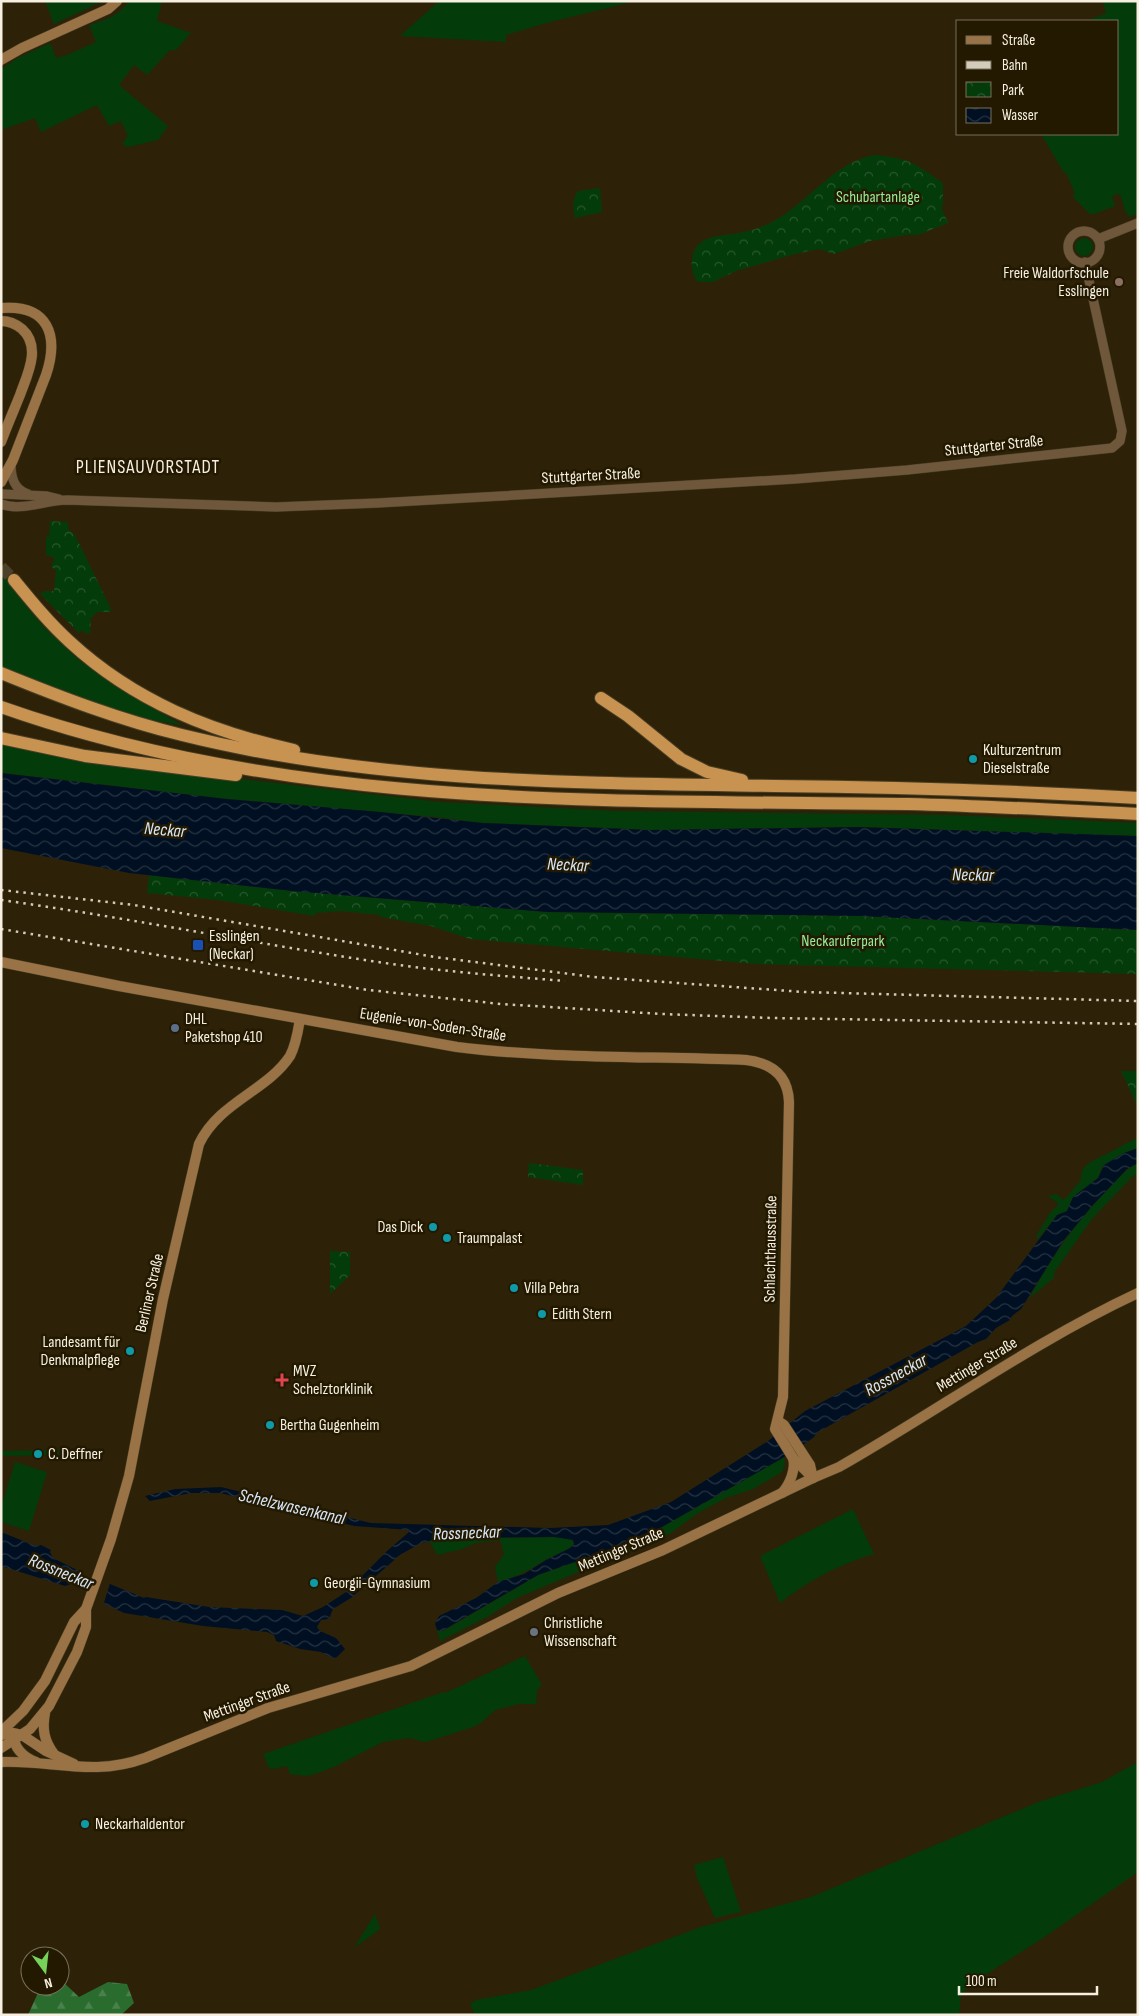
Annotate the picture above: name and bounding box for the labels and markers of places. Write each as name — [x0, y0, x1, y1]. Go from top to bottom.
place label: Freie Waldorfschule Esslingen — [1003, 264, 1109, 301]
marker: Freie Waldorfschule Esslingen — [1113, 276, 1125, 288]
place label: Kulturzentrum Dieselstraße — [983, 741, 1061, 778]
marker: Kulturzentrum Dieselstraße — [967, 753, 979, 765]
place label: Esslingen (Neckar) — [209, 927, 260, 964]
marker: Esslingen (Neckar) — [191, 938, 205, 952]
place label: DHL Paketshop 410 — [185, 1010, 263, 1047]
marker: DHL Paketshop 410 — [169, 1022, 181, 1034]
place label: Das Dick — [377, 1218, 423, 1237]
marker: Das Dick — [427, 1221, 439, 1233]
place label: Traumpalast — [457, 1229, 522, 1248]
marker: Traumpalast — [441, 1232, 453, 1244]
place label: Villa Pebra — [524, 1279, 579, 1298]
marker: Villa Pebra — [508, 1282, 520, 1294]
place label: Edith Stern — [552, 1305, 612, 1324]
marker: Edith Stern — [536, 1308, 548, 1320]
place label: Landesamt für Denkmalpflege — [41, 1333, 120, 1370]
marker: Landesamt für Denkmalpflege — [124, 1345, 136, 1357]
place label: MVZ Schelztorklinik — [293, 1362, 373, 1399]
marker: MVZ Schelztorklinik — [275, 1373, 289, 1387]
place label: Bertha Gugenheim — [280, 1416, 380, 1435]
marker: Bertha Gugenheim — [264, 1419, 276, 1431]
place label: C. Deffner — [48, 1445, 103, 1464]
marker: C. Deffner — [32, 1448, 44, 1460]
place label: Georgii-Gymnasium — [324, 1574, 430, 1593]
marker: Georgii-Gymnasium — [308, 1577, 320, 1589]
place label: Christliche Wissenschaft — [544, 1614, 617, 1651]
marker: Christliche Wissenschaft — [528, 1626, 540, 1638]
place label: Neckarhaldentor — [95, 1815, 185, 1834]
marker: Neckarhaldentor — [79, 1818, 91, 1830]

